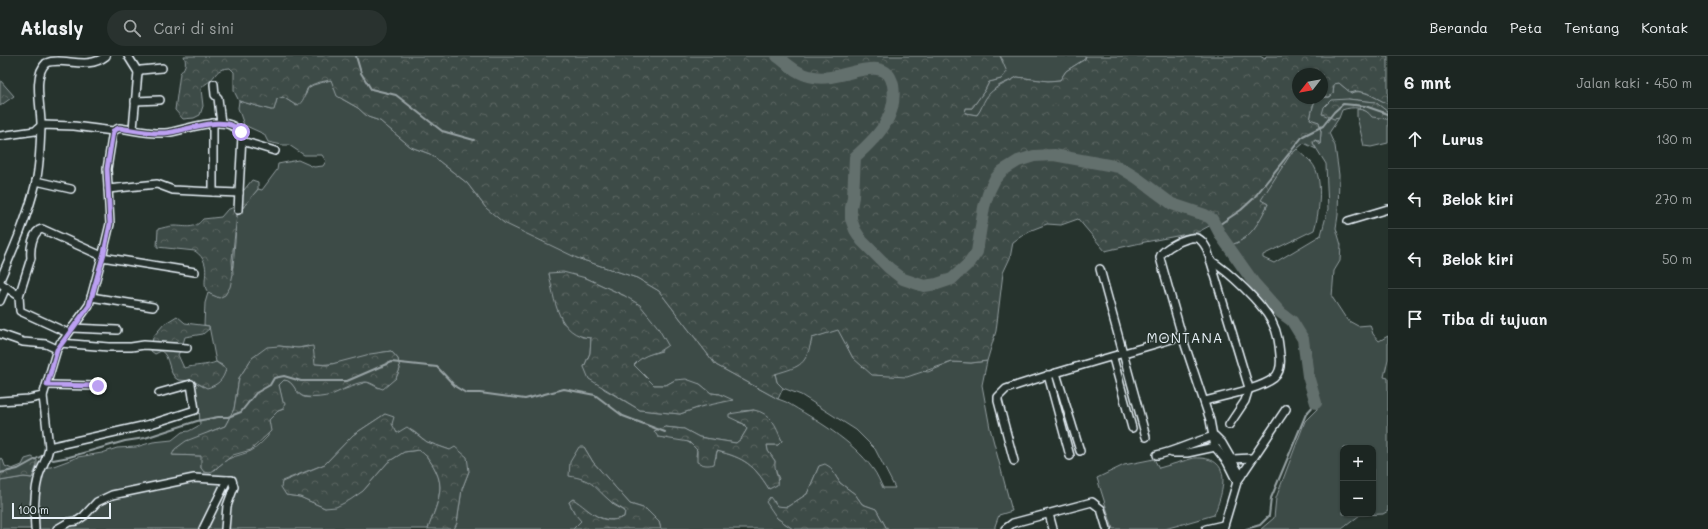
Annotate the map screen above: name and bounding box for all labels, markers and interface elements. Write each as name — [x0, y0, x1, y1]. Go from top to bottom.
search box — [107, 10, 387, 46]
text: Atlasly — [20, 15, 83, 40]
icon: search — [121, 17, 143, 39]
text: Cari di sini — [153, 18, 234, 38]
text: Beranda — [1430, 18, 1488, 37]
text: Peta — [1510, 18, 1542, 37]
text: Tentang — [1564, 18, 1619, 37]
text: Kontak — [1641, 18, 1688, 37]
north arrow — [1292, 68, 1328, 104]
text: 6 mnt — [1404, 71, 1451, 93]
text: Jalan kaki · 450 m — [1576, 74, 1692, 91]
route start — [232, 123, 250, 141]
icon: ahead — [1404, 128, 1426, 150]
text: Lurus — [1442, 129, 1483, 149]
text: 130 m — [1656, 130, 1692, 147]
icon: left — [1404, 188, 1426, 210]
text: Belok kiri — [1442, 189, 1514, 209]
text: 270 m — [1655, 190, 1692, 207]
icon: left — [1404, 248, 1426, 270]
text: Belok kiri — [1442, 249, 1514, 269]
text: 50 m — [1662, 250, 1692, 267]
icon: arrive — [1404, 308, 1426, 330]
text: Tiba di tujuan — [1442, 309, 1547, 329]
district label: MONTANA — [1146, 328, 1224, 347]
route end — [89, 377, 107, 395]
map controls — [1340, 445, 1376, 517]
button: + — [1340, 445, 1376, 481]
button: − — [1340, 481, 1376, 517]
scale bar — [12, 501, 111, 520]
text: 100 m — [18, 502, 49, 517]

